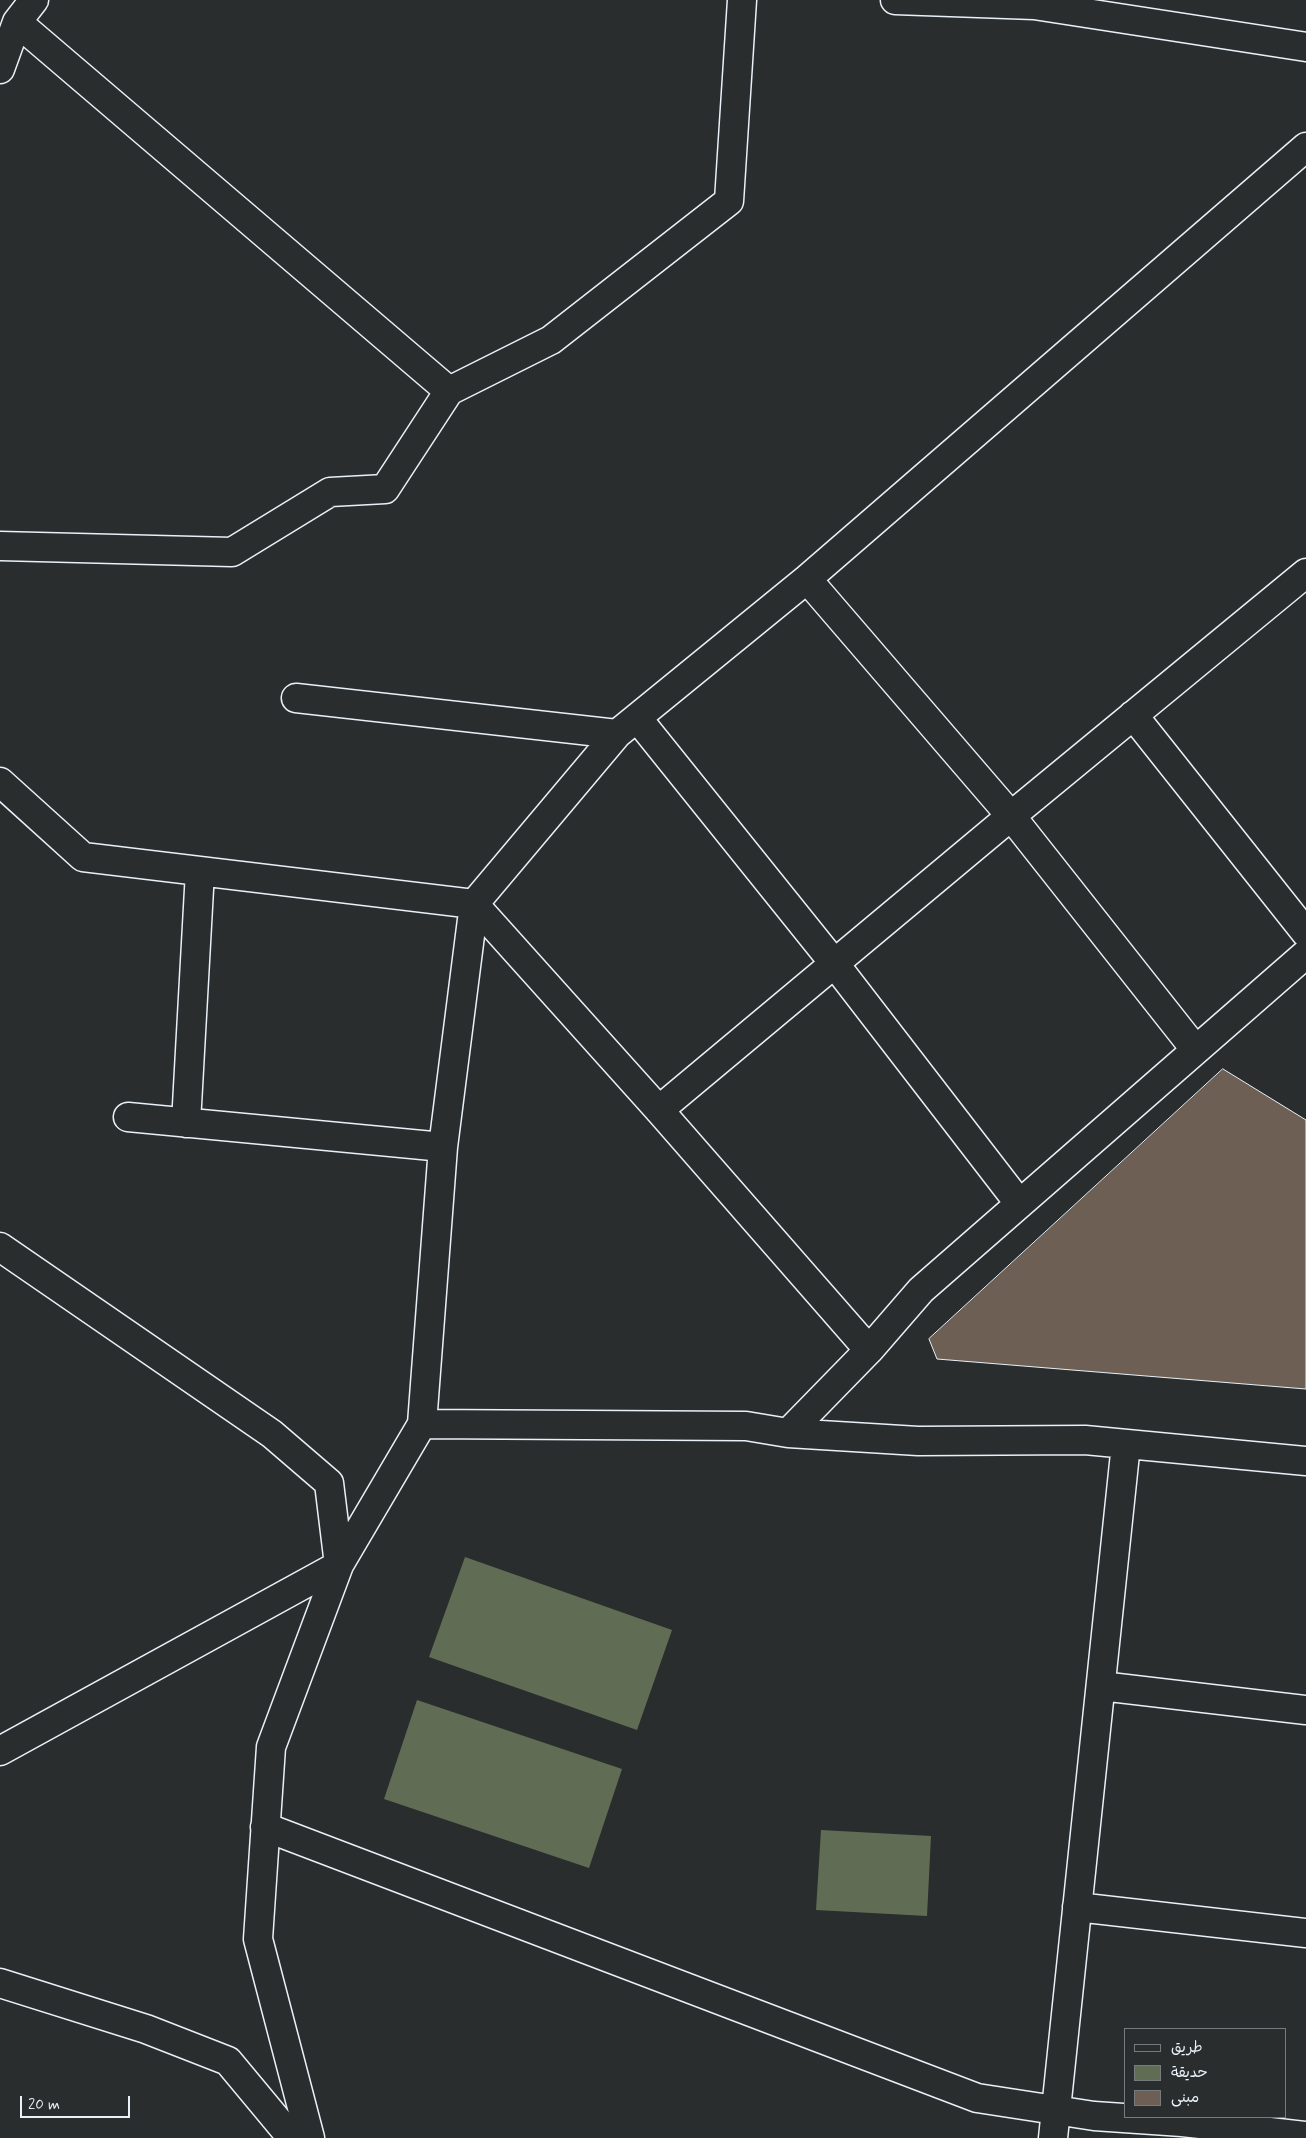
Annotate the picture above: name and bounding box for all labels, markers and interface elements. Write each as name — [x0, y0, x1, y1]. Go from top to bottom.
legend — [1124, 2028, 1286, 2118]
text: طريق — [1171, 2038, 1203, 2058]
text: حديقة — [1171, 2063, 1208, 2083]
scale bar — [22, 2086, 132, 2118]
text: مبنى — [1171, 2088, 1199, 2108]
text: 20 m — [28, 2095, 60, 2115]

